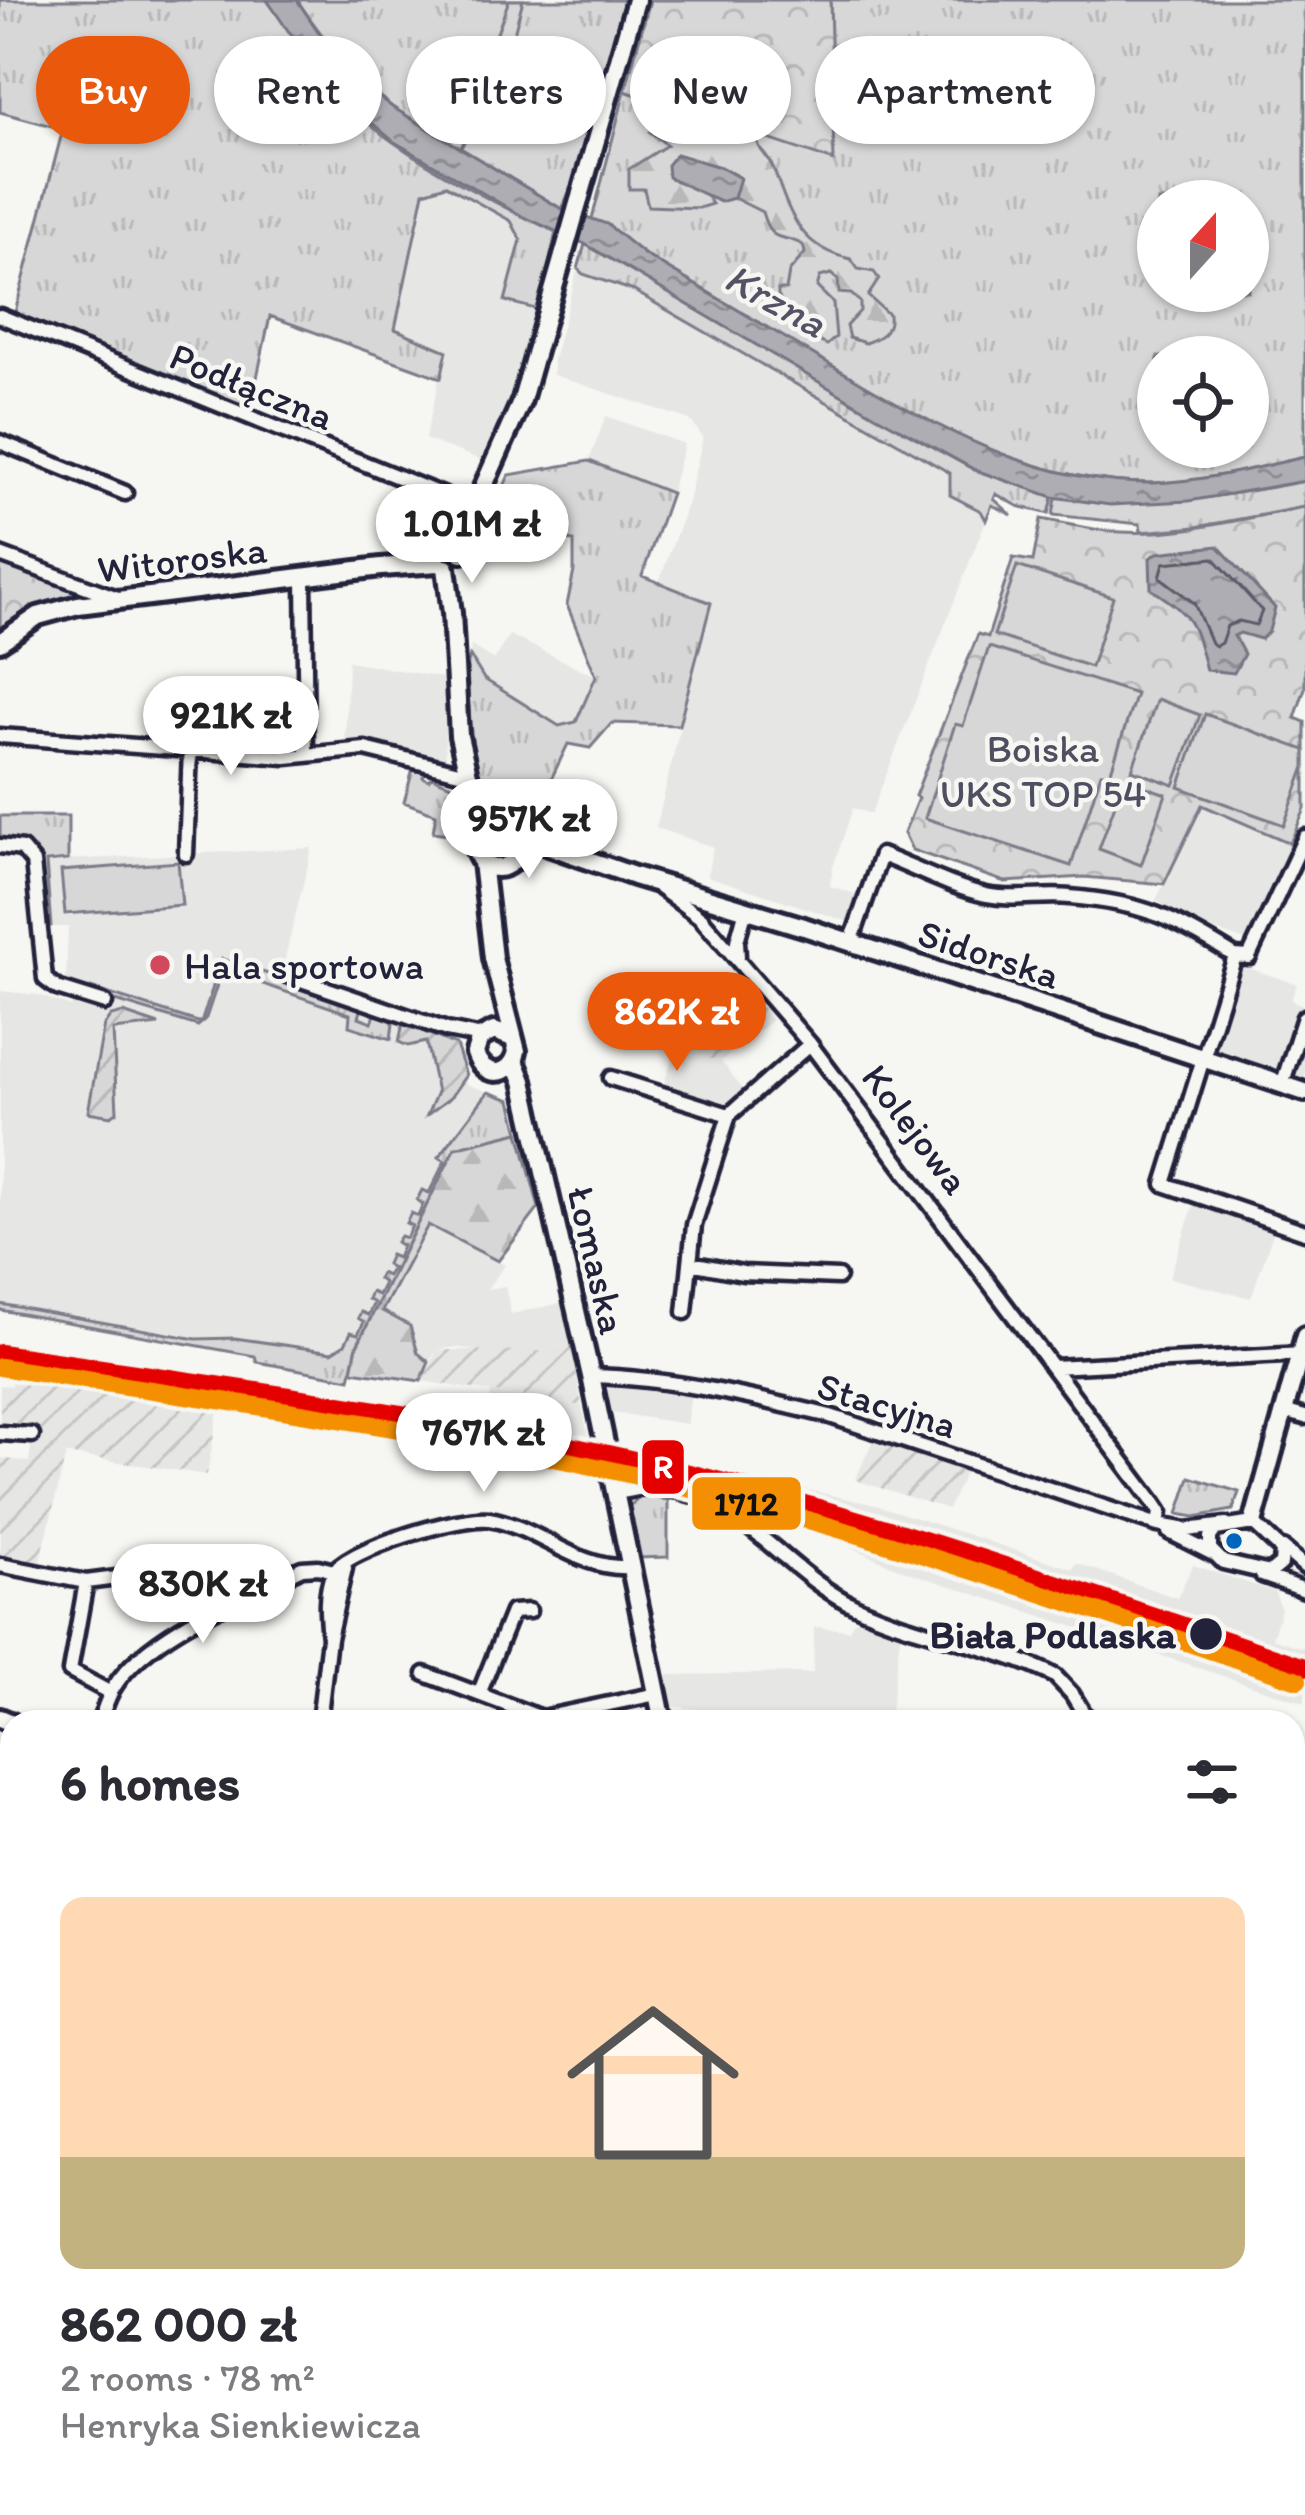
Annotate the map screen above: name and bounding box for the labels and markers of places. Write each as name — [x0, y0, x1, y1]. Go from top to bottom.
pin: 1.01M zł — [348, 484, 596, 586]
pin: 921K zł — [120, 676, 342, 778]
pin: 957K zł — [418, 779, 640, 881]
place label: Hala sportowa — [184, 942, 424, 989]
marker: Hala sportowa — [147, 952, 173, 978]
pin: 862K zł — [566, 972, 788, 1074]
pin: 767K zł — [373, 1393, 595, 1495]
unlabelled marker — [1223, 1530, 1245, 1552]
pin: 830K zł — [92, 1544, 314, 1646]
place label: Biała Podlaska — [930, 1611, 1177, 1658]
marker: Biała Podlaska — [1187, 1615, 1225, 1653]

